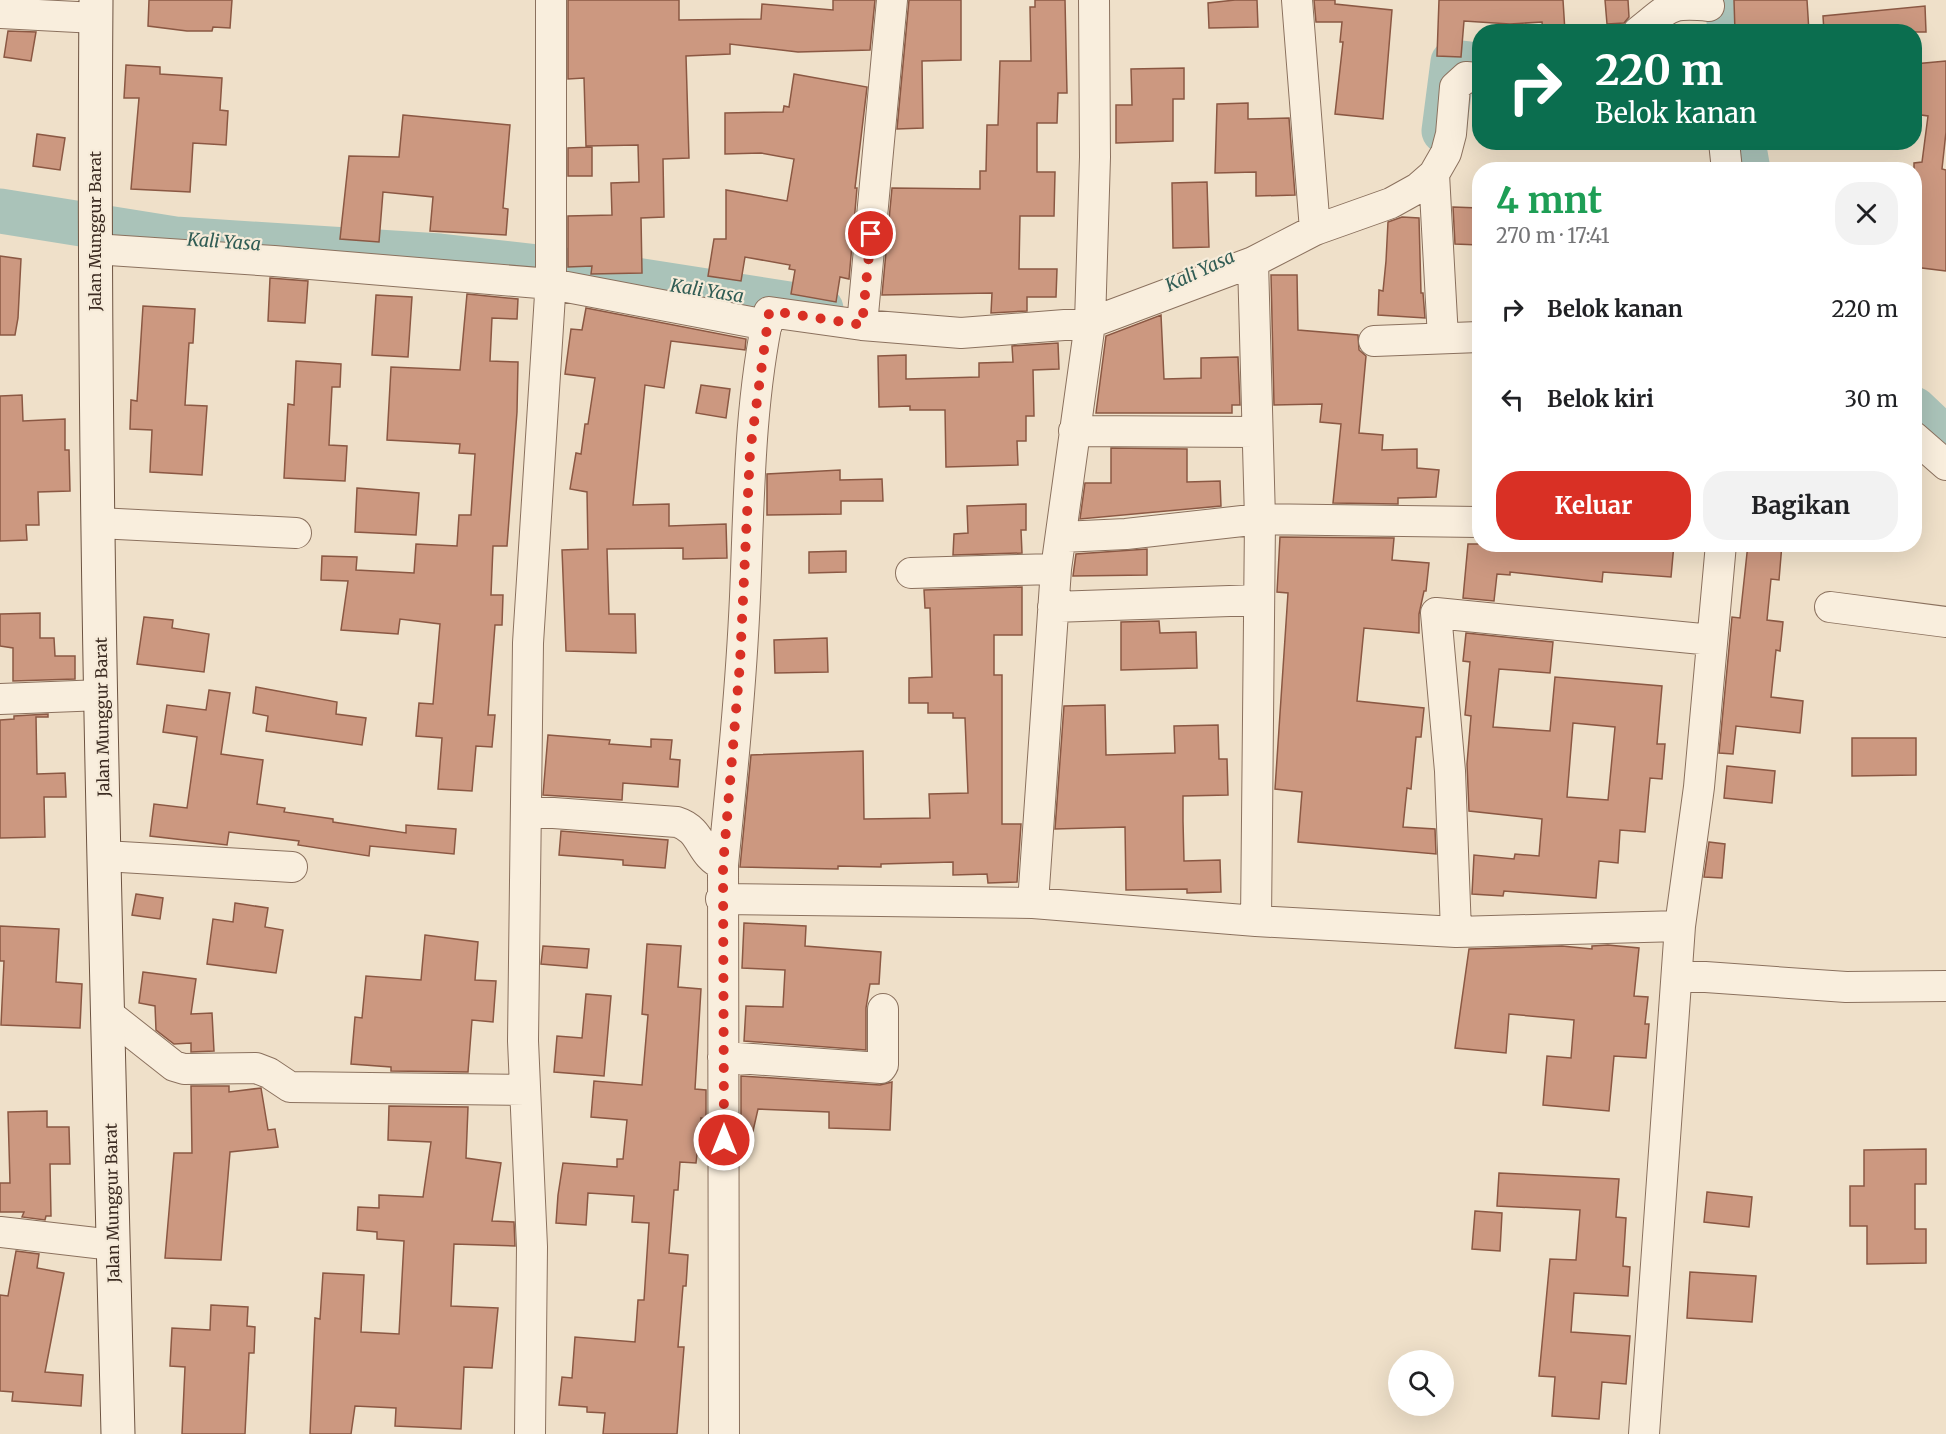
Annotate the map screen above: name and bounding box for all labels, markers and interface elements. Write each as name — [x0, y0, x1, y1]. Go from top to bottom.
text: 220 m — [1595, 44, 1723, 96]
icon: right — [1496, 48, 1574, 126]
text: Belok kanan — [1595, 96, 1757, 130]
street label: Jalan Munggur Barat — [85, 150, 105, 312]
text: 4 mnt — [1496, 178, 1602, 223]
button: close — [1835, 182, 1898, 245]
pin — [845, 208, 896, 259]
icon: arrive — [854, 217, 887, 250]
text: 270 m · 17:41 — [1496, 223, 1609, 248]
water label: Kali Yasa — [185, 227, 262, 256]
water label: Kali Yasa — [1161, 245, 1238, 297]
water label: Kali Yasa — [668, 273, 745, 308]
icon: right — [1496, 293, 1529, 326]
text: Belok kanan — [1547, 295, 1683, 323]
text: 220 m — [1831, 295, 1898, 323]
icon: left — [1496, 383, 1529, 416]
text: Belok kiri — [1547, 385, 1654, 413]
text: 30 m — [1844, 385, 1898, 413]
button: Keluar — [1496, 471, 1691, 540]
button: Bagikan — [1703, 471, 1898, 540]
street label: Jalan Munggur Barat — [91, 636, 113, 798]
position arrow — [692, 1108, 756, 1172]
street label: Jalan Munggur Barat — [101, 1122, 123, 1284]
map controls — [1388, 1350, 1454, 1416]
button: search — [1388, 1350, 1454, 1416]

